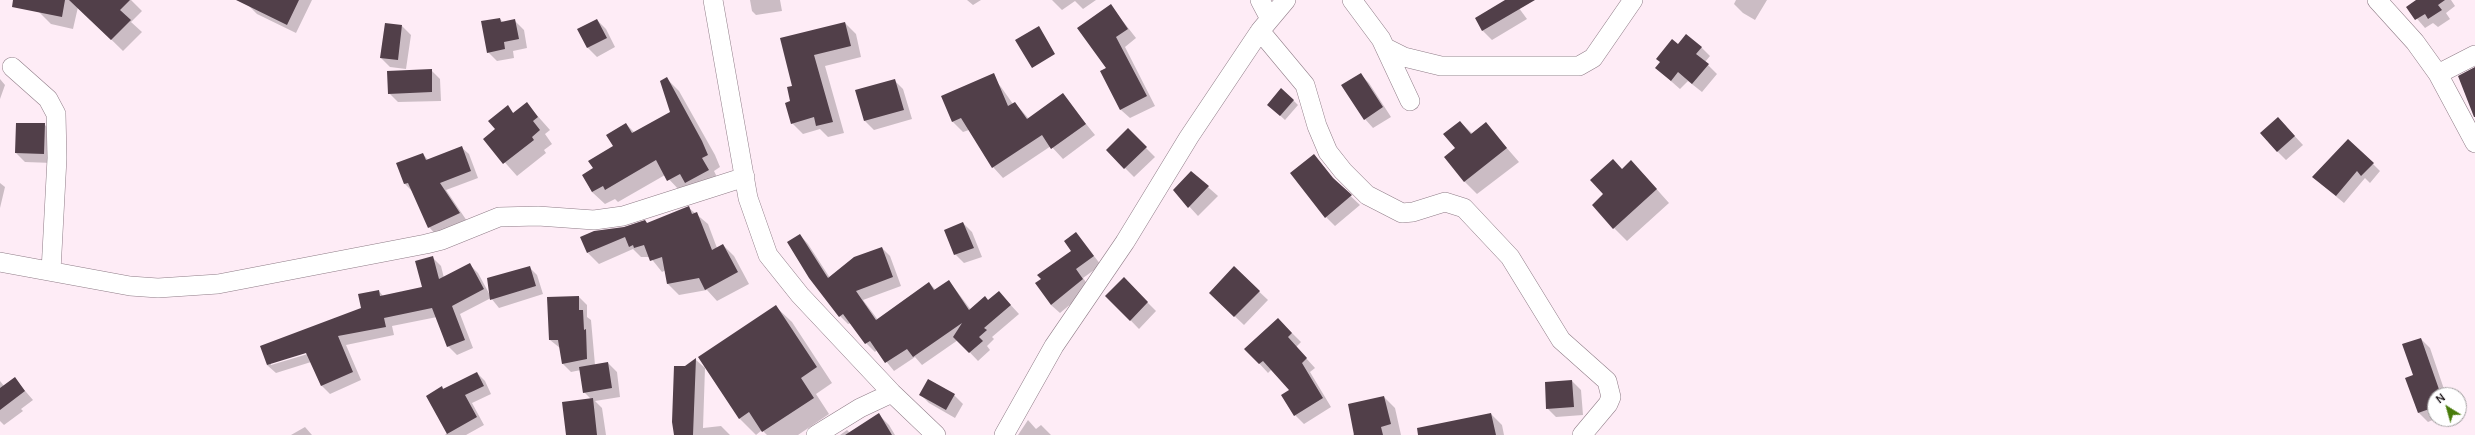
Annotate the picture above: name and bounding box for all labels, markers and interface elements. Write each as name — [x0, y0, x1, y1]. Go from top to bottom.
north arrow — [2427, 387, 2467, 427]
text: N — [2432, 389, 2448, 406]

